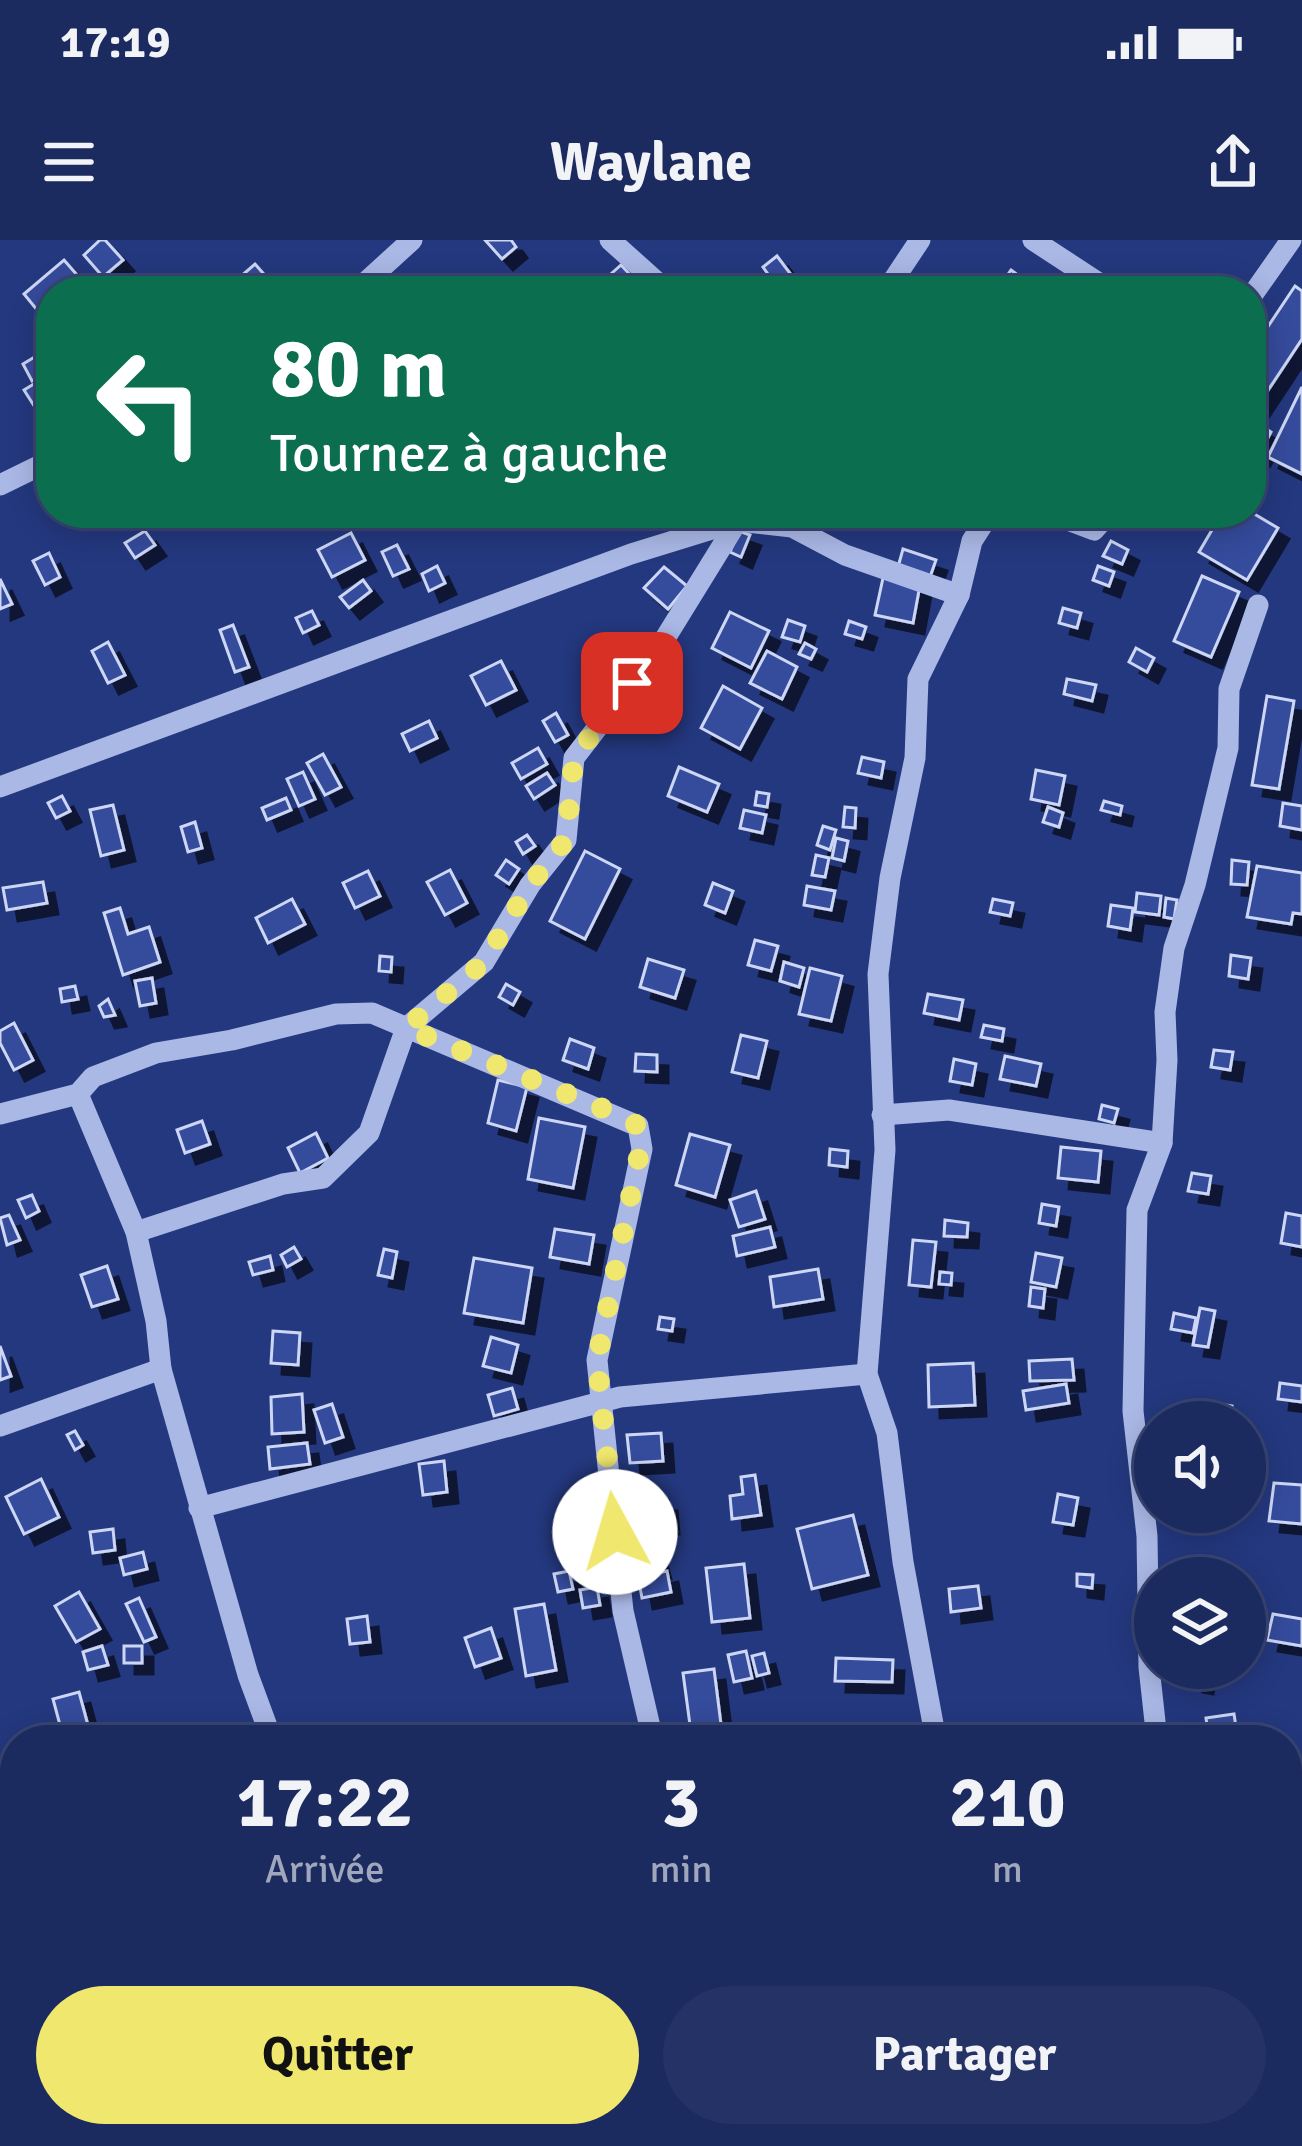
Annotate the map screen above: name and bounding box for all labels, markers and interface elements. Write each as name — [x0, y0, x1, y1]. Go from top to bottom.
text: 17:19 — [60, 15, 170, 70]
icon: menu — [36, 129, 102, 195]
text: Waylane — [550, 129, 752, 196]
icon: share — [1200, 129, 1266, 195]
text: 80 m — [270, 317, 447, 421]
icon: left — [72, 324, 228, 480]
text: Tournez à gauche — [270, 420, 668, 487]
pin — [581, 632, 683, 734]
icon: arrive — [599, 650, 665, 716]
map controls — [1134, 1401, 1266, 1689]
button: sound — [1134, 1401, 1266, 1533]
position arrow — [552, 1469, 678, 1595]
button: layers — [1134, 1557, 1266, 1689]
text: 17:22 — [236, 1758, 413, 1847]
text: 3 — [662, 1758, 700, 1847]
text: 210 — [949, 1758, 1066, 1847]
text: Arrivée — [265, 1845, 385, 1893]
text: min — [650, 1845, 713, 1893]
text: m — [992, 1845, 1023, 1893]
button: Quitter — [36, 1986, 639, 2124]
button: Partager — [663, 1986, 1266, 2124]

